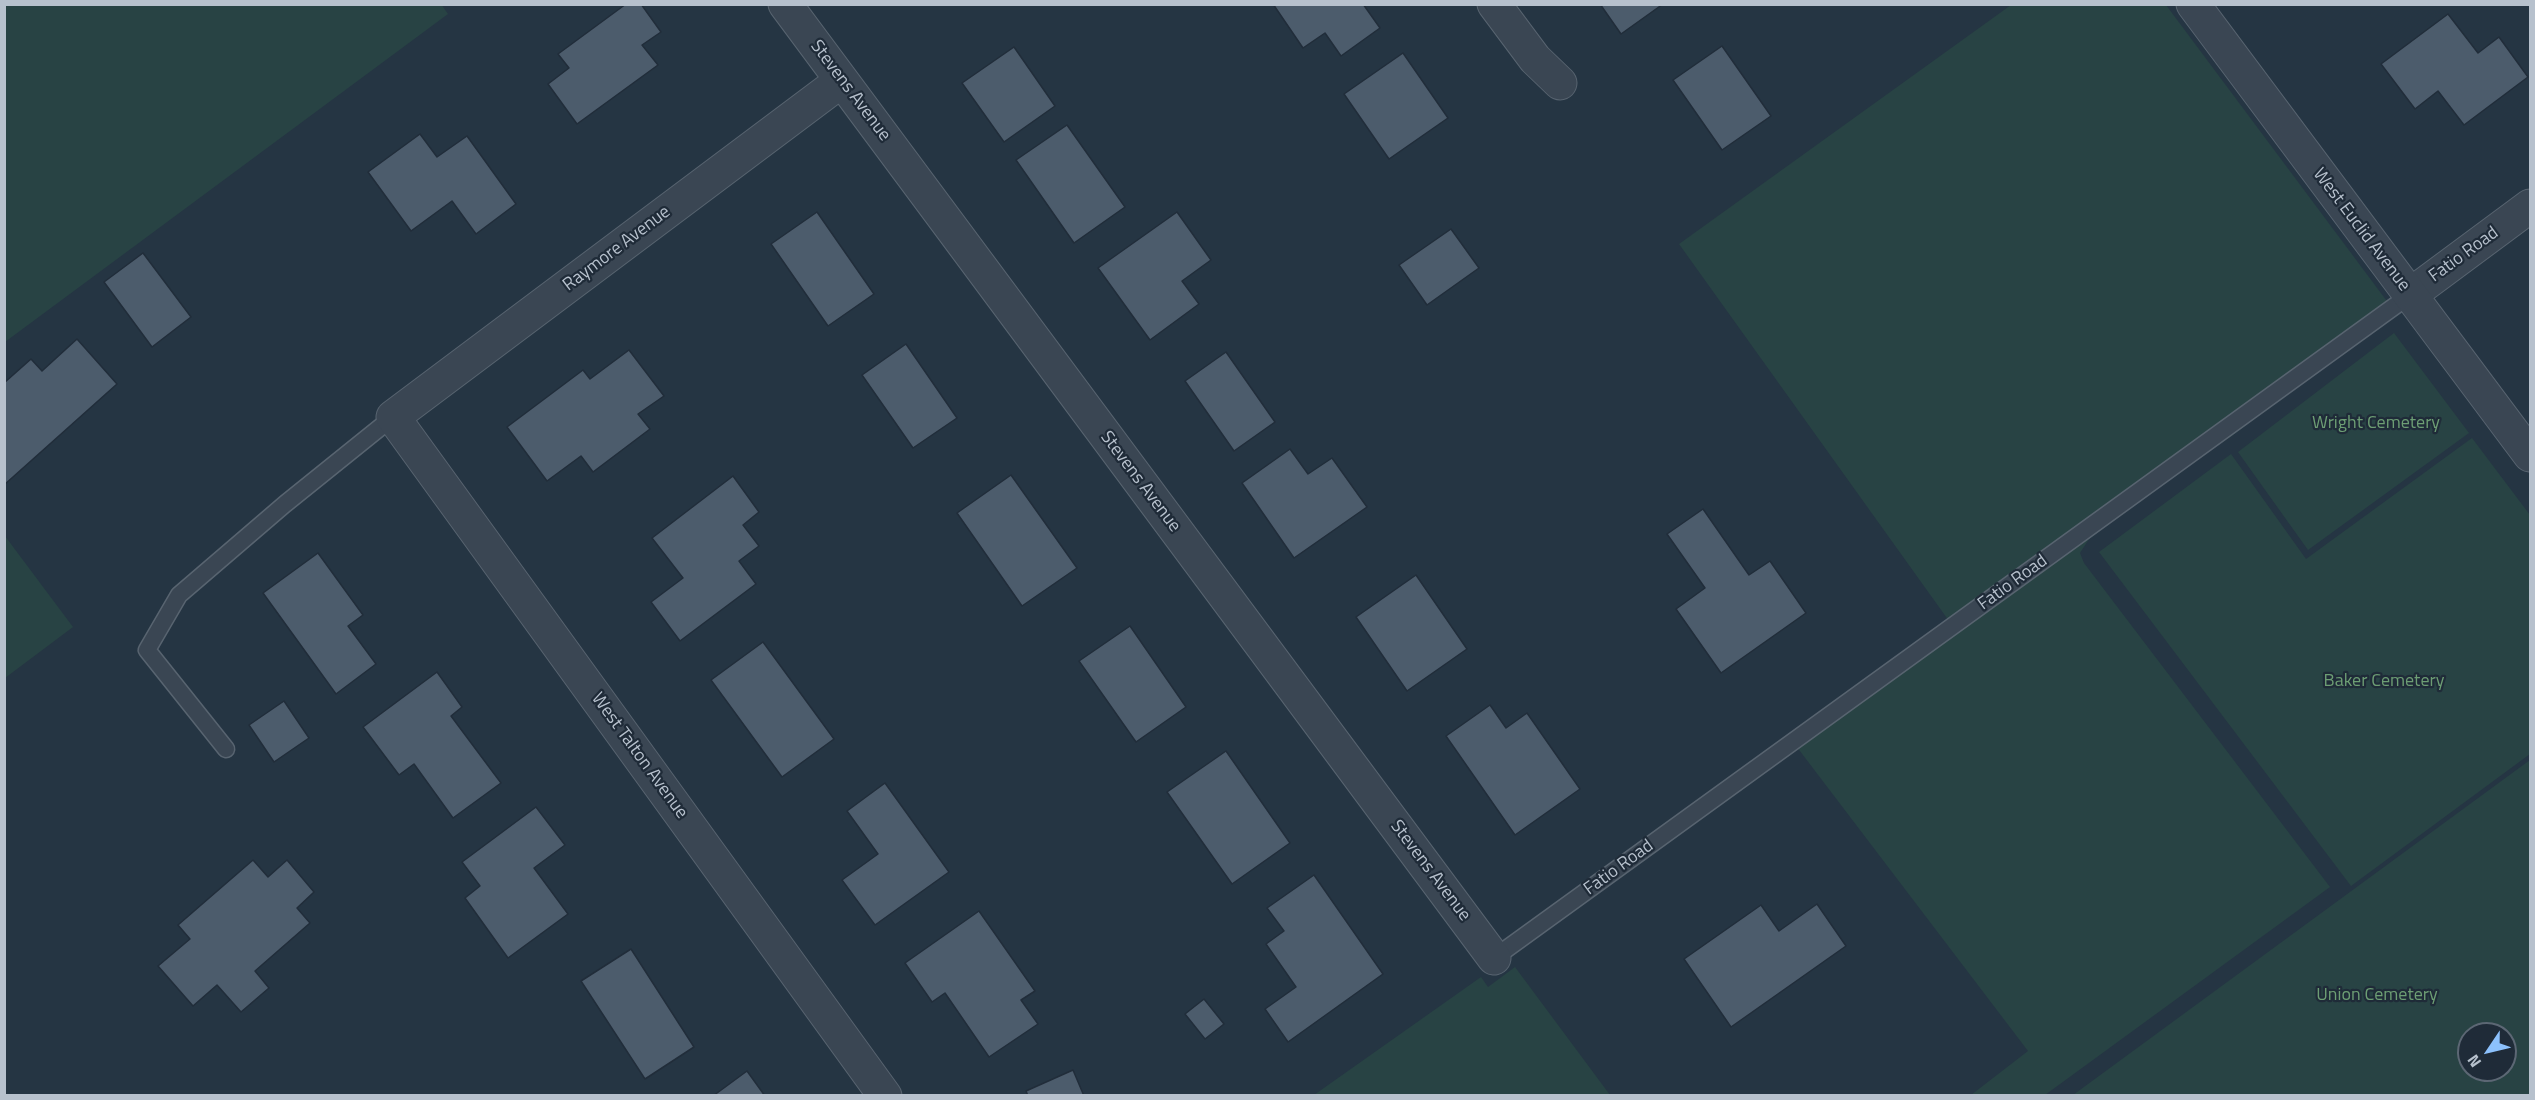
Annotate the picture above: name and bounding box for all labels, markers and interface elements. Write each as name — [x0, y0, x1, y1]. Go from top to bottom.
street label: Stevens Avenue — [805, 36, 895, 146]
street label: West Euclid Avenue — [2308, 164, 2414, 296]
street label: Raymore Avenue — [559, 202, 675, 296]
street label: Fatio Road — [2425, 223, 2503, 287]
park label: Wright Cemetery — [2312, 413, 2440, 435]
street label: Stevens Avenue — [1095, 427, 1185, 537]
street label: Fatio Road — [1974, 551, 2052, 615]
park label: Baker Cemetery — [2324, 671, 2444, 693]
street label: West Talton Avenue — [586, 689, 692, 823]
street label: Stevens Avenue — [1385, 816, 1475, 926]
street label: Fatio Road — [1580, 836, 1658, 900]
park label: Union Cemetery — [2316, 985, 2438, 1007]
north arrow — [2457, 1022, 2517, 1082]
text: N — [2461, 1050, 2487, 1073]

